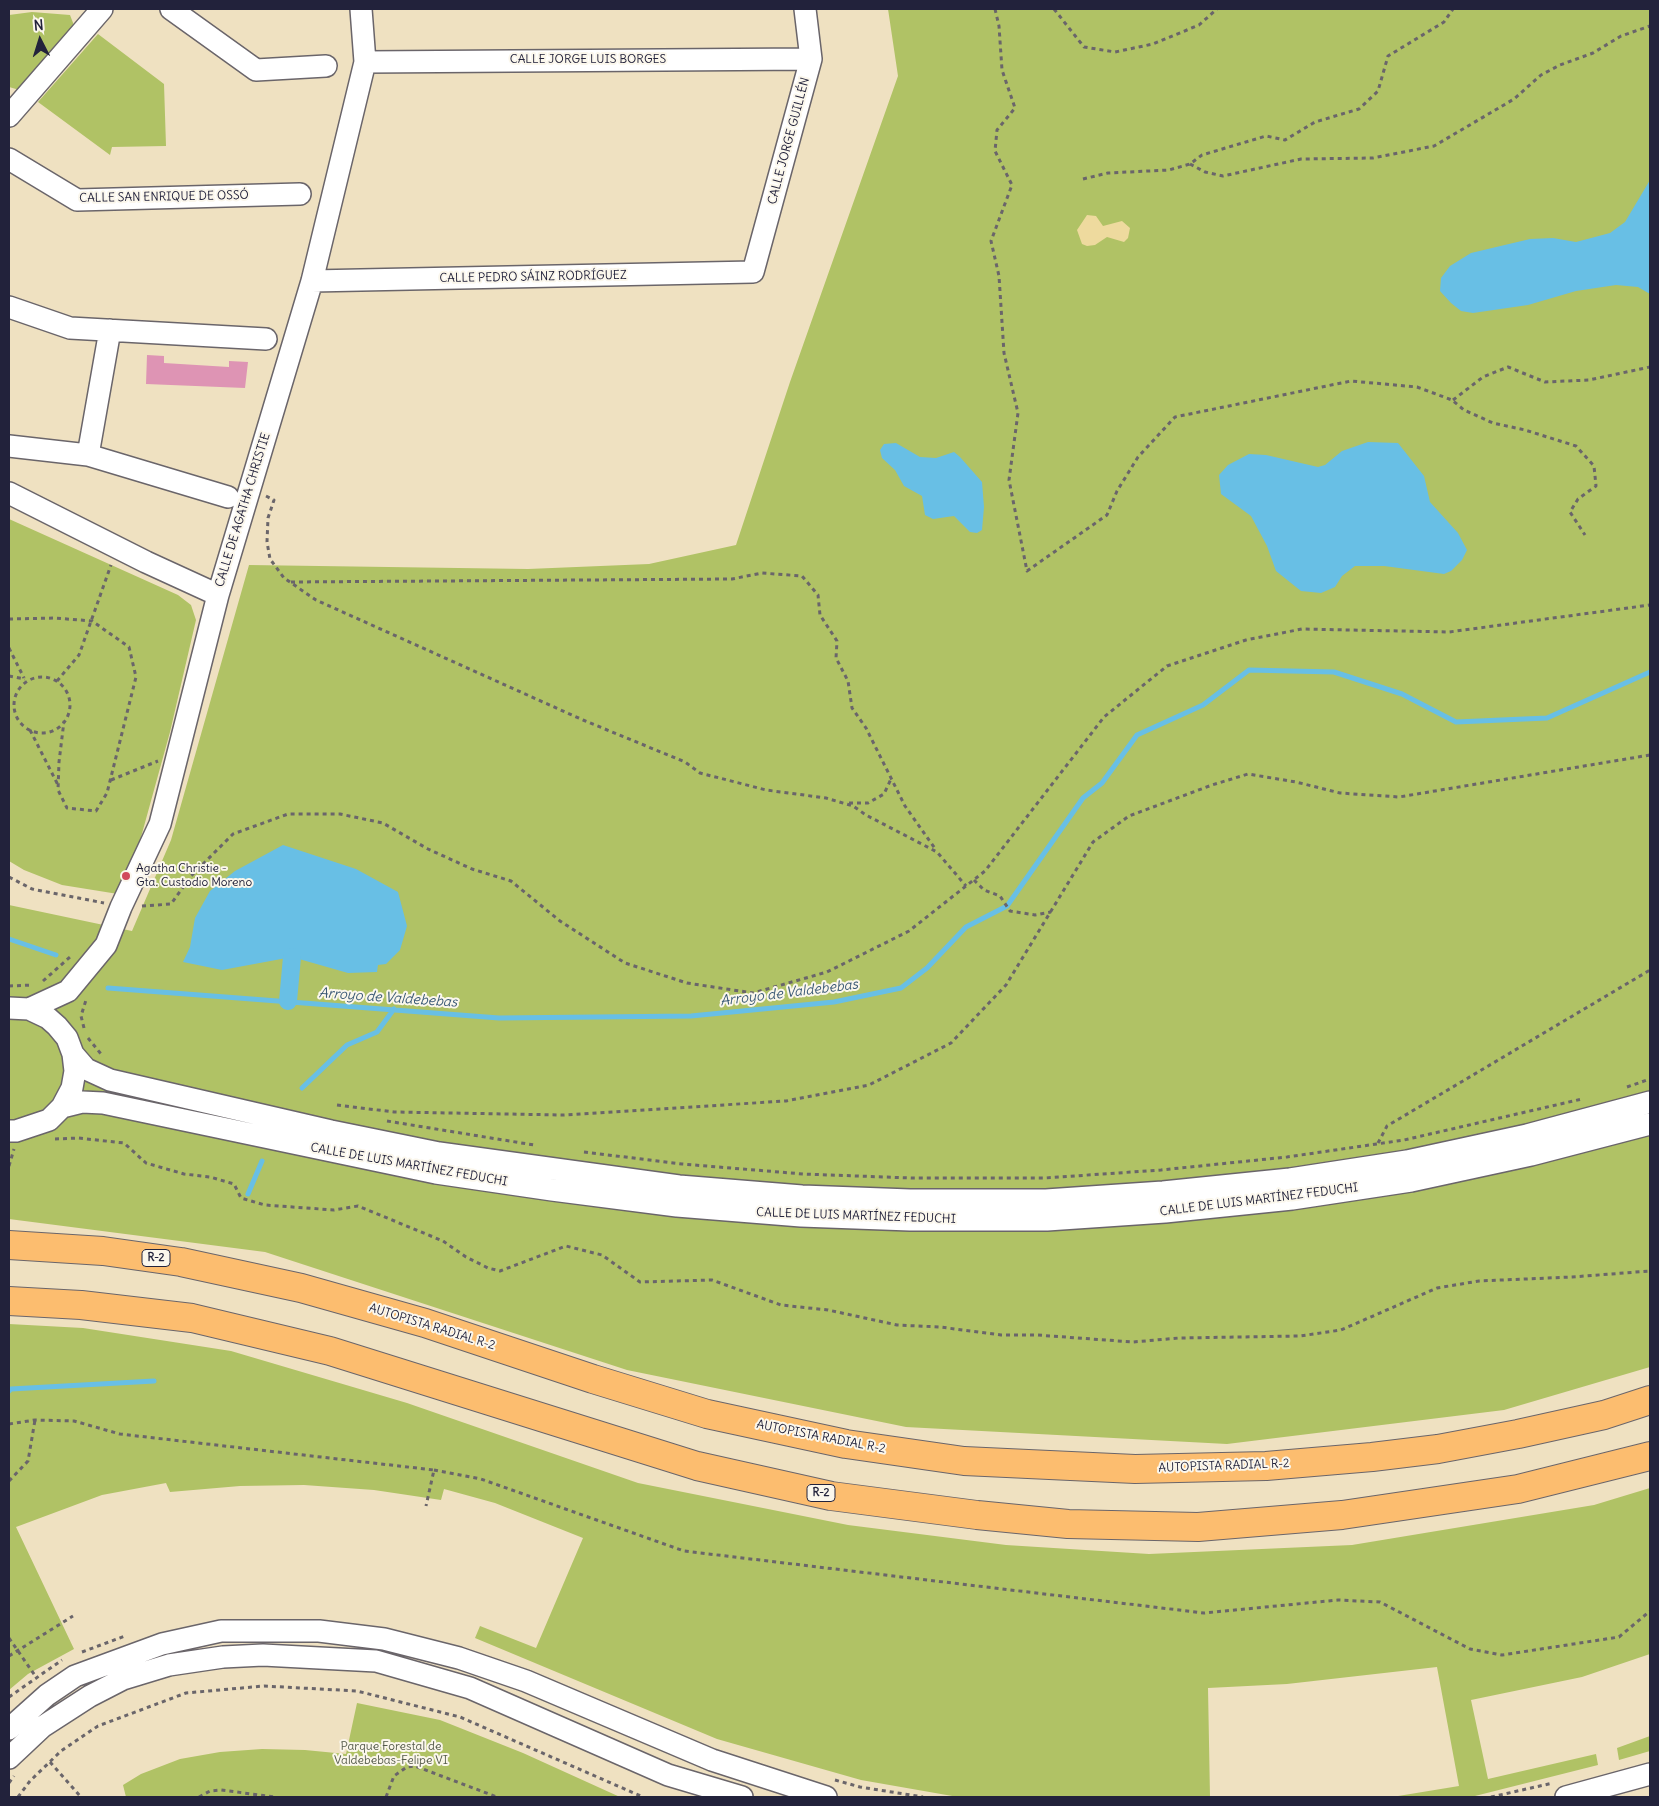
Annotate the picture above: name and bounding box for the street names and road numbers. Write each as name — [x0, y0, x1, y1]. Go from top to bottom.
street label: CALLE JORGE LUIS BORGES — [510, 53, 666, 67]
street label: CALLE JORGE GUILLÉN — [765, 76, 813, 206]
street label: CALLE SAN ENRIQUE DE OSSÓ — [79, 188, 249, 206]
street label: CALLE PEDRO SÁINZ RODRÍGUEZ — [439, 268, 627, 286]
street label: CALLE DE AGATHA CHRISTIE — [213, 431, 273, 589]
street label: CALLE DE LUIS MARTÍNEZ FEDUCHI — [309, 1141, 509, 1189]
street label: CALLE DE LUIS MARTÍNEZ FEDUCHI — [1159, 1181, 1359, 1219]
street label: CALLE DE LUIS MARTÍNEZ FEDUCHI — [756, 1205, 956, 1227]
road number: R-2 — [142, 1250, 170, 1266]
street label: AUTOPISTA RADIAL R-2 — [367, 1301, 497, 1353]
street label: AUTOPISTA RADIAL R-2 — [755, 1417, 887, 1457]
street label: AUTOPISTA RADIAL R-2 — [1158, 1457, 1290, 1475]
road number: R-2 — [807, 1485, 835, 1502]

